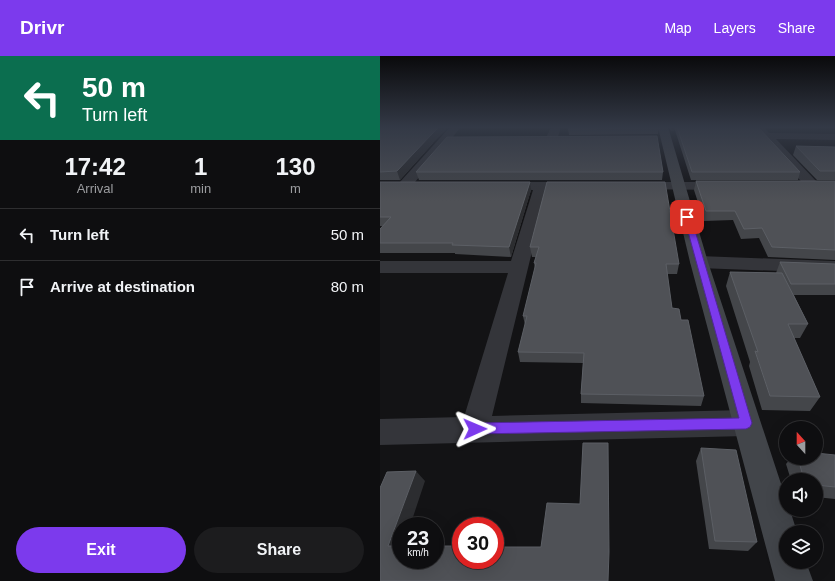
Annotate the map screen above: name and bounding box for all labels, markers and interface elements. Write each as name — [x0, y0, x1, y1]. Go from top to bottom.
text: Drivr — [20, 17, 64, 38]
text: Map — [664, 20, 692, 36]
text: Layers — [714, 20, 756, 36]
text: Share — [778, 20, 815, 36]
icon: left — [16, 72, 68, 124]
text: 50 m — [82, 72, 146, 103]
text: Turn left — [82, 105, 147, 125]
text: 17:42 — [64, 153, 126, 180]
text: 1 — [194, 153, 207, 180]
text: 130 — [276, 153, 316, 180]
text: Arrival — [77, 181, 114, 196]
text: min — [190, 181, 211, 196]
text: m — [290, 181, 301, 196]
pin — [670, 200, 704, 234]
icon: arrive — [676, 206, 698, 228]
icon: left — [16, 224, 38, 246]
text: Turn left — [50, 226, 109, 243]
text: 50 m — [331, 226, 364, 243]
icon: arrive — [16, 276, 38, 298]
text: Arrive at destination — [50, 278, 195, 295]
text: 80 m — [331, 278, 364, 295]
position arrow — [454, 408, 496, 450]
north arrow — [779, 421, 823, 465]
map controls — [779, 421, 823, 569]
button: sound — [779, 473, 823, 517]
speed limit sign: 30 — [452, 517, 504, 569]
button: layers — [779, 525, 823, 569]
button: Exit — [16, 527, 186, 573]
button: Share — [194, 527, 364, 573]
text: 23 — [407, 527, 429, 549]
text: km/h — [407, 547, 429, 558]

